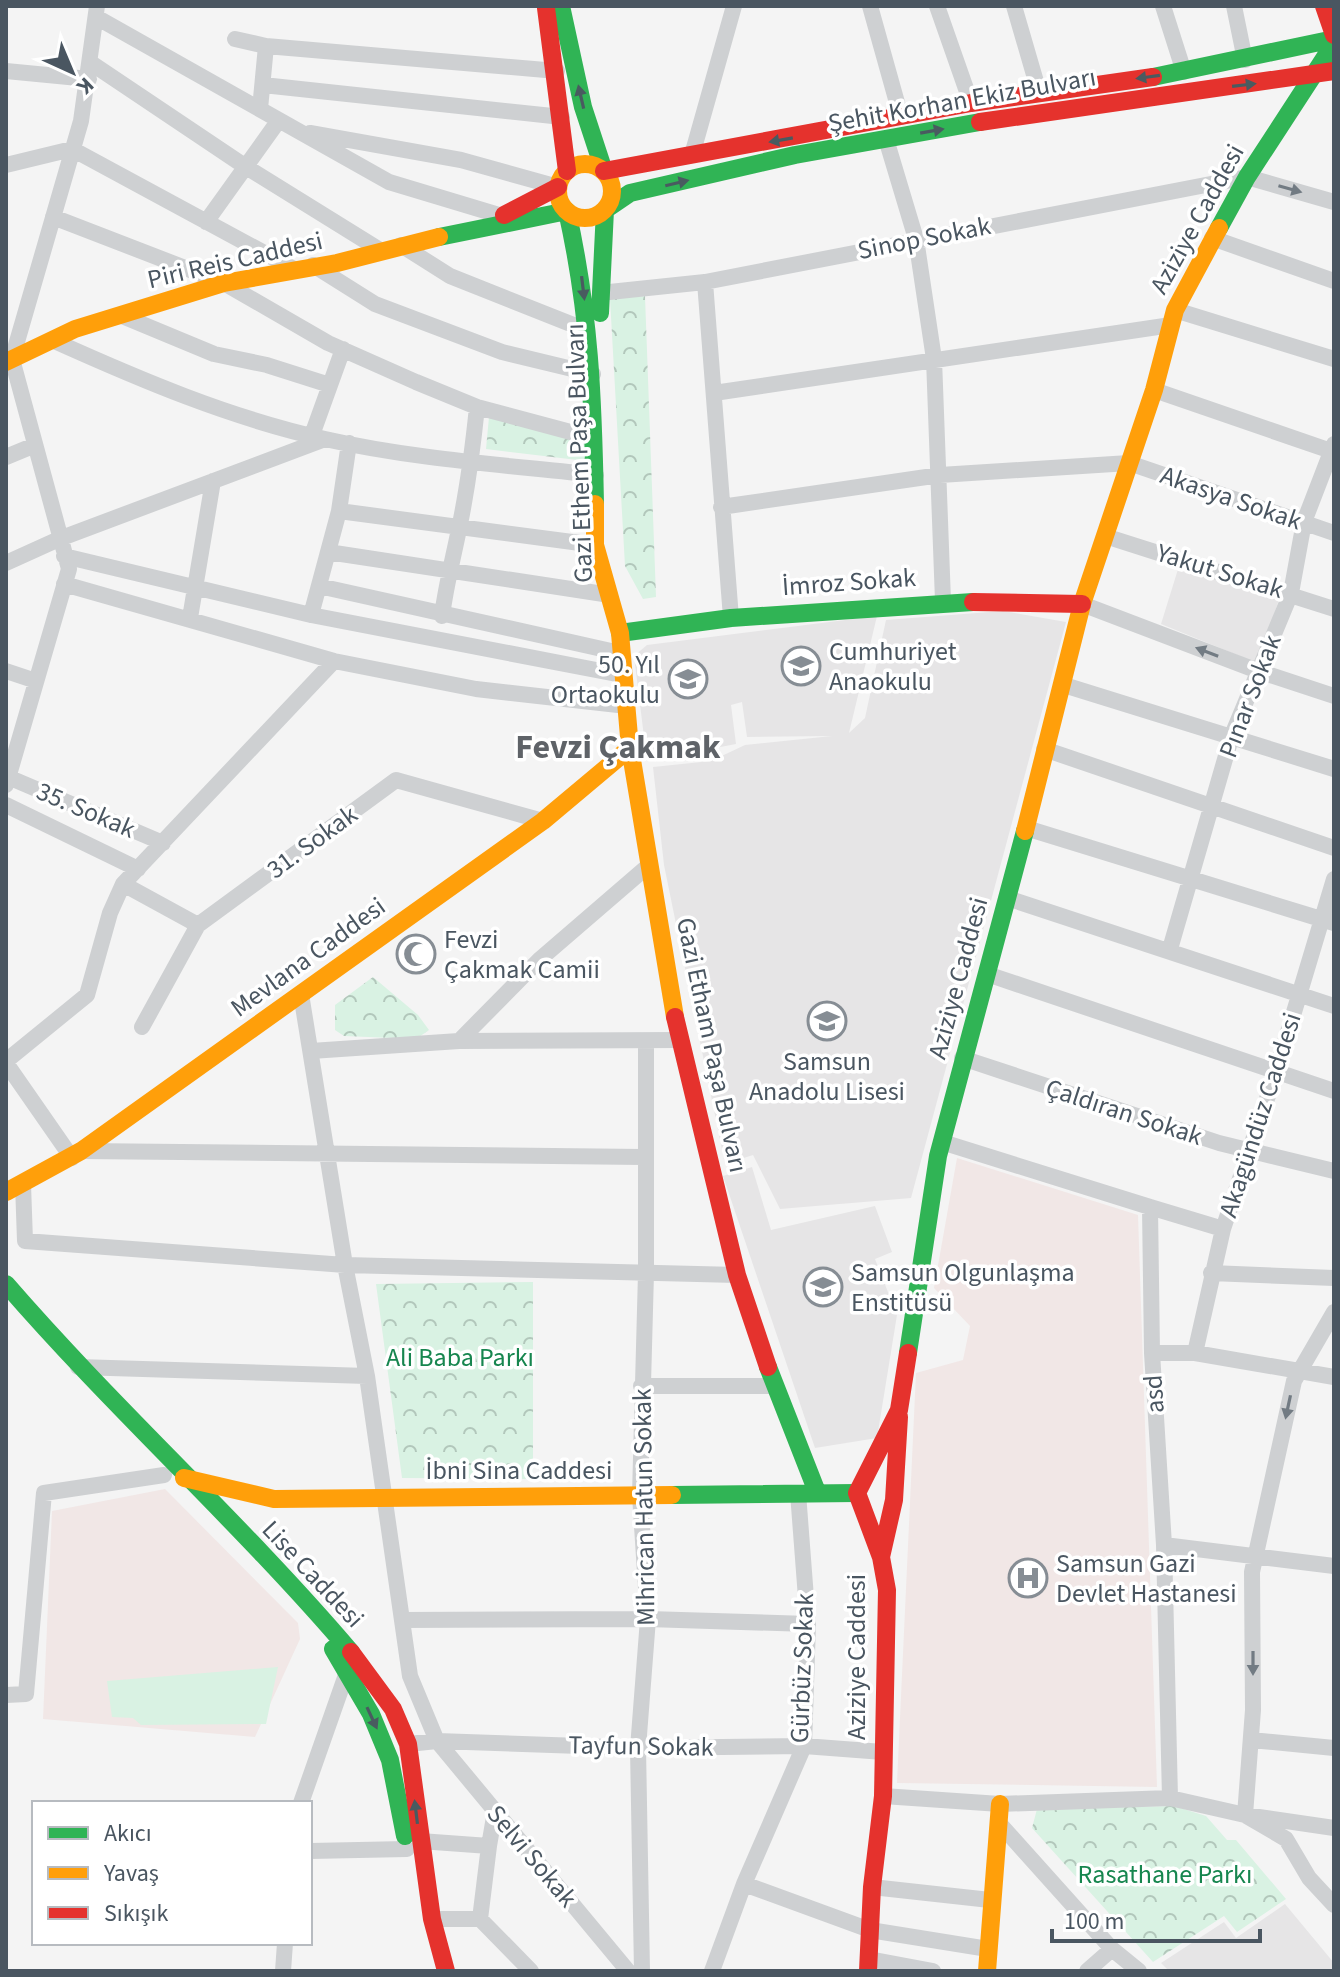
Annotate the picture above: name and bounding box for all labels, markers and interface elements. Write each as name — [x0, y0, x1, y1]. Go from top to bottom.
north arrow — [32, 32, 112, 112]
street label: Şehit Korhan Ekiz Bulvarı — [825, 58, 1099, 142]
text: K — [69, 69, 101, 102]
one-way arrow — [1135, 71, 1160, 84]
one-way arrow — [1232, 78, 1257, 91]
one-way arrow — [574, 84, 587, 109]
one-way arrow — [920, 124, 945, 136]
one-way arrow — [769, 134, 794, 146]
street label: Aziziye Caddesi — [1141, 137, 1253, 301]
one-way arrow — [665, 176, 690, 189]
one-way arrow — [1279, 183, 1303, 196]
street label: Sinop Sokak — [854, 207, 994, 269]
street label: Piri Reis Caddesi — [144, 222, 326, 298]
one-way arrow — [577, 275, 590, 300]
street label: Gazi Ethem Paşa Bulvarı — [556, 323, 602, 583]
street label: Akasya Sokak — [1155, 457, 1307, 539]
street label: Yakut Sokak — [1151, 534, 1288, 608]
street label: İmroz Sokak — [781, 559, 917, 605]
street label: Pınar Sokak — [1210, 629, 1290, 763]
place label: Cumhuriyet Anaokulu — [829, 633, 957, 700]
school or university icon: Cumhuriyet Anaokulu — [780, 645, 822, 687]
one-way arrow — [1195, 645, 1219, 658]
place label: 50. Yıl Ortaokulu — [551, 646, 660, 713]
school or university icon: 50. Yıl Ortaokulu — [667, 658, 709, 700]
district label: Fevzi Çakmak — [515, 723, 721, 772]
street label: 35. Sokak — [31, 773, 141, 847]
street label: 31. Sokak — [259, 796, 365, 888]
street label: Mevlana Caddesi — [223, 888, 393, 1026]
street label: Aziziye Caddesi — [919, 893, 997, 1063]
street label: Gazi Etham Paşa Bulvarı — [667, 914, 757, 1176]
place label: Fevzi Çakmak Camii — [444, 921, 600, 988]
mosque icon: Fevzi Çakmak Camii — [395, 933, 437, 975]
school or university icon: Samsun Anadolu Lisesi — [806, 1000, 848, 1042]
street label: Akagündüz Caddesi — [1209, 1008, 1311, 1222]
place label: Samsun Anadolu Lisesi — [749, 1043, 905, 1110]
street label: Çaldıran Sokak — [1041, 1069, 1207, 1155]
place label: Samsun Olgunlaşma Enstitüsü — [851, 1254, 1075, 1321]
school or university icon: Samsun Olgunlaşma Enstitüsü — [802, 1266, 844, 1308]
park label: Ali Baba Parkı — [386, 1339, 534, 1376]
street label: asd — [1134, 1374, 1174, 1414]
street label: Mihrican Hatun Sokak — [623, 1388, 665, 1626]
one-way arrow — [1281, 1394, 1294, 1419]
street label: İbni Sina Caddesi — [426, 1452, 612, 1489]
street label: Lise Caddesi — [253, 1512, 373, 1636]
place label: Samsun Gazi Devlet Hastanesi — [1056, 1545, 1237, 1612]
hospital icon: Samsun Gazi Devlet Hastanesi — [1007, 1557, 1049, 1599]
street label: Aziziye Caddesi — [838, 1574, 875, 1740]
street label: Gürbüz Sokak — [781, 1592, 823, 1744]
one-way arrow — [1247, 1651, 1259, 1676]
one-way arrow — [365, 1706, 379, 1730]
street label: Tayfun Sokak — [568, 1726, 714, 1766]
street label: Selvi Sokak — [478, 1797, 586, 1915]
one-way arrow — [410, 1799, 423, 1824]
legend — [32, 1801, 312, 1945]
text: Akıcı — [104, 1816, 152, 1851]
text: Yavaş — [103, 1856, 159, 1891]
park label: Rasathane Parkı — [1078, 1856, 1252, 1893]
scale bar — [1052, 1893, 1260, 1943]
text: Sıkışık — [104, 1896, 169, 1931]
text: 100 m — [1064, 1904, 1124, 1939]

